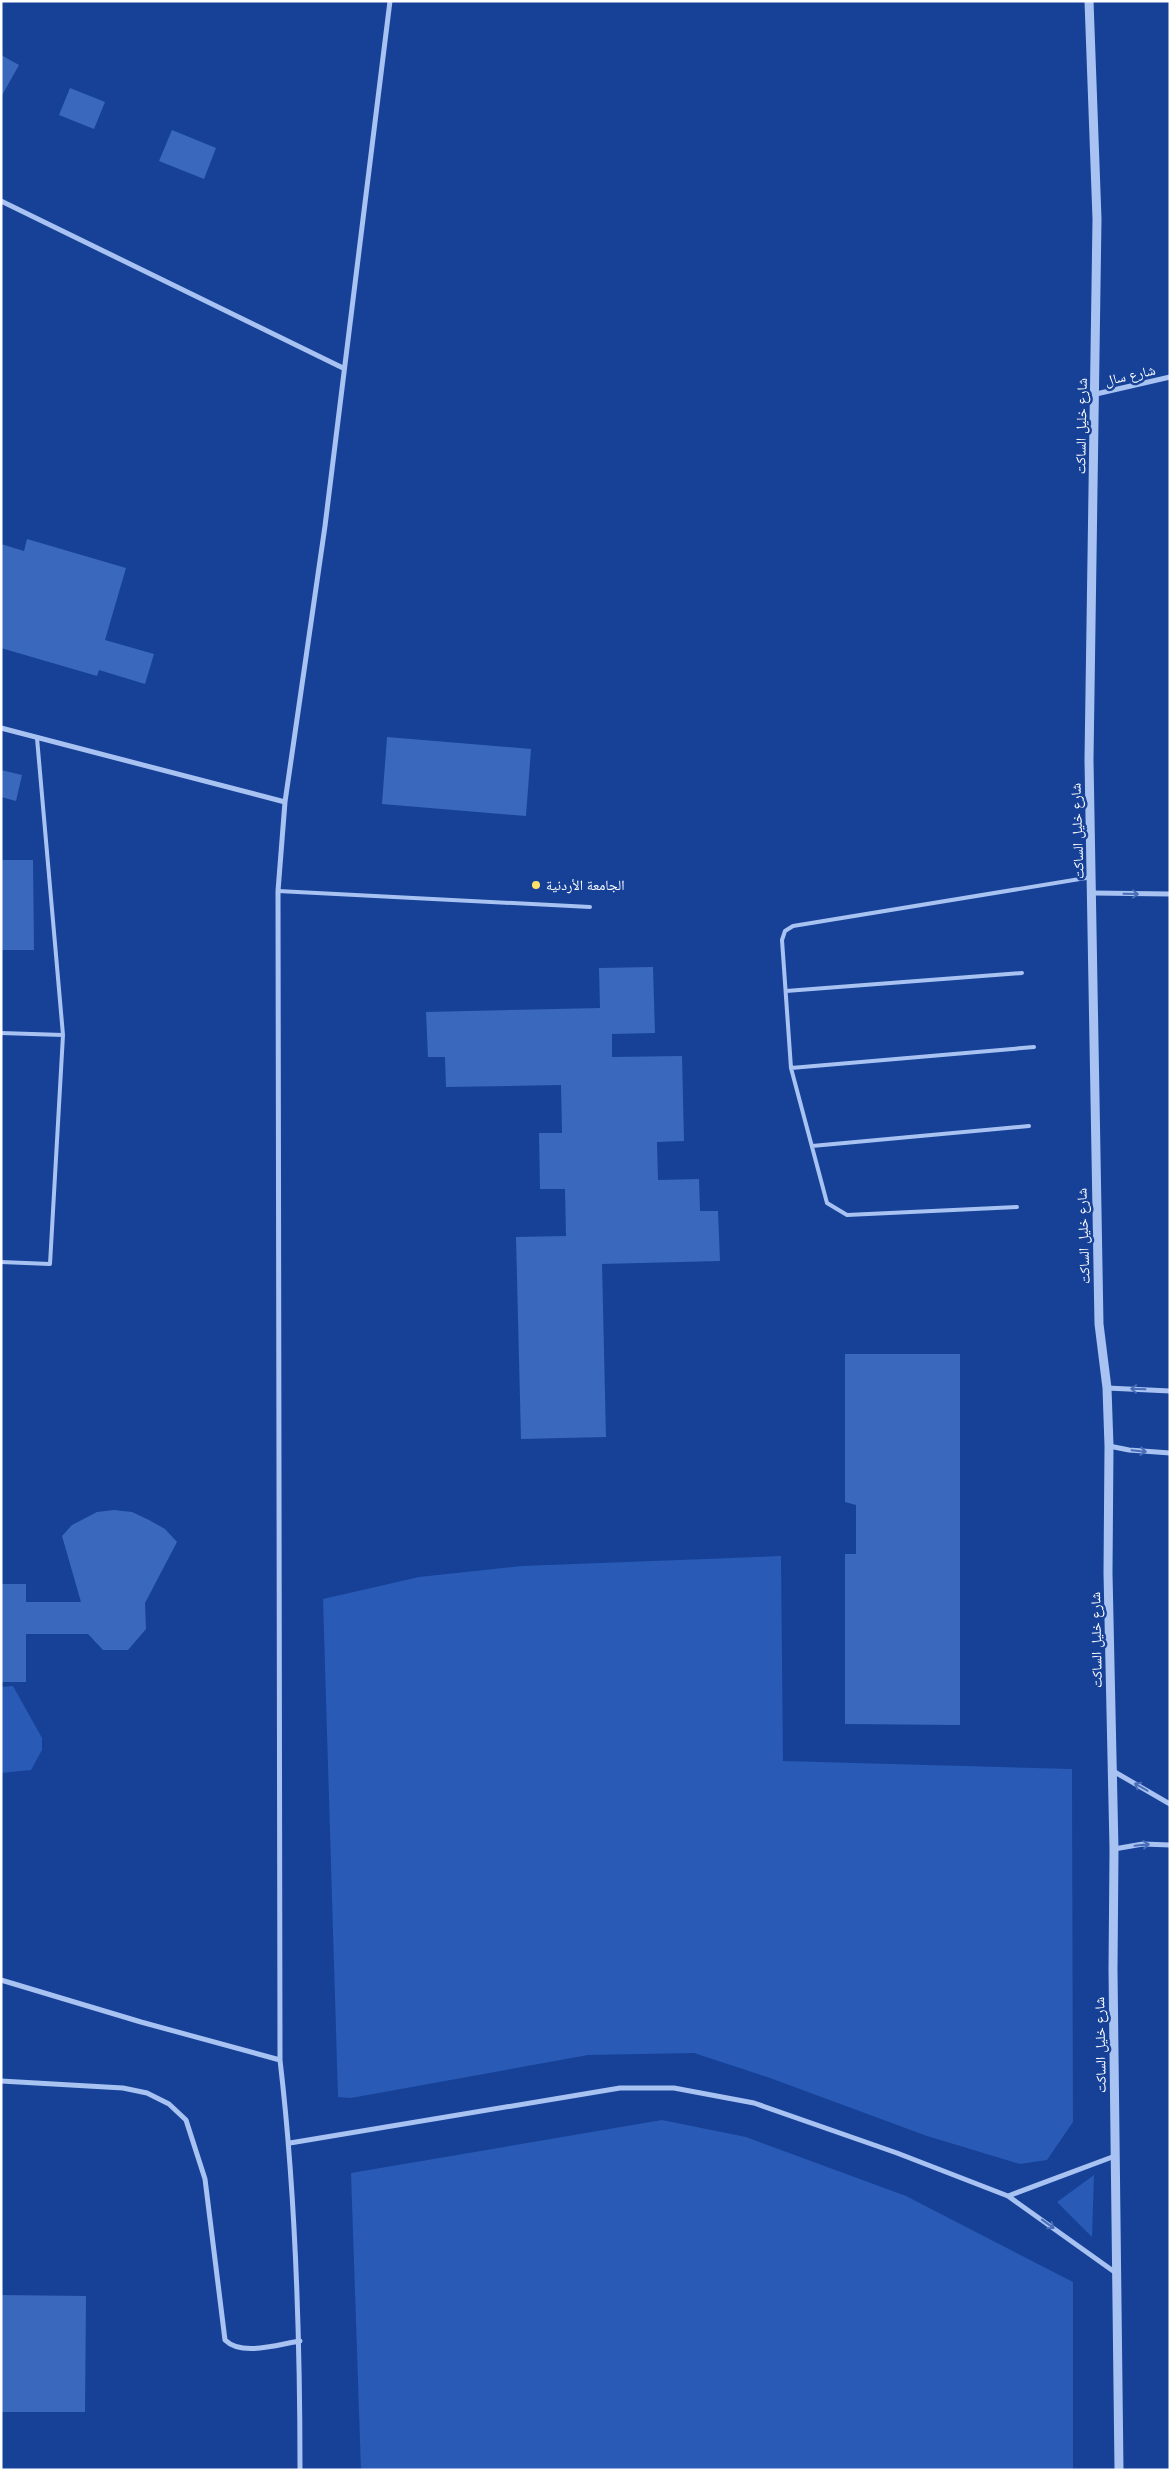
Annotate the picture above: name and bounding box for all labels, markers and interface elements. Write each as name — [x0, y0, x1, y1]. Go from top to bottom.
street label: شارع سال — [1103, 360, 1157, 391]
street label: شارع خليل الساكت — [1071, 378, 1092, 474]
street label: شارع خليل الساكت — [1066, 783, 1089, 879]
place label: الجامعة الأردنية — [546, 876, 625, 894]
marker: الجامعة الأردنية — [530, 879, 542, 891]
one-way arrow — [1122, 889, 1139, 899]
street label: شارع خليل الساكت — [1072, 1188, 1095, 1284]
one-way arrow — [1131, 1384, 1147, 1394]
one-way arrow — [1131, 1446, 1147, 1456]
street label: شارع خليل الساكت — [1086, 1592, 1107, 1688]
one-way arrow — [1135, 1782, 1149, 1792]
one-way arrow — [1134, 1840, 1150, 1849]
street label: شارع خليل الساكت — [1090, 1997, 1111, 2093]
one-way arrow — [1040, 2219, 1054, 2229]

